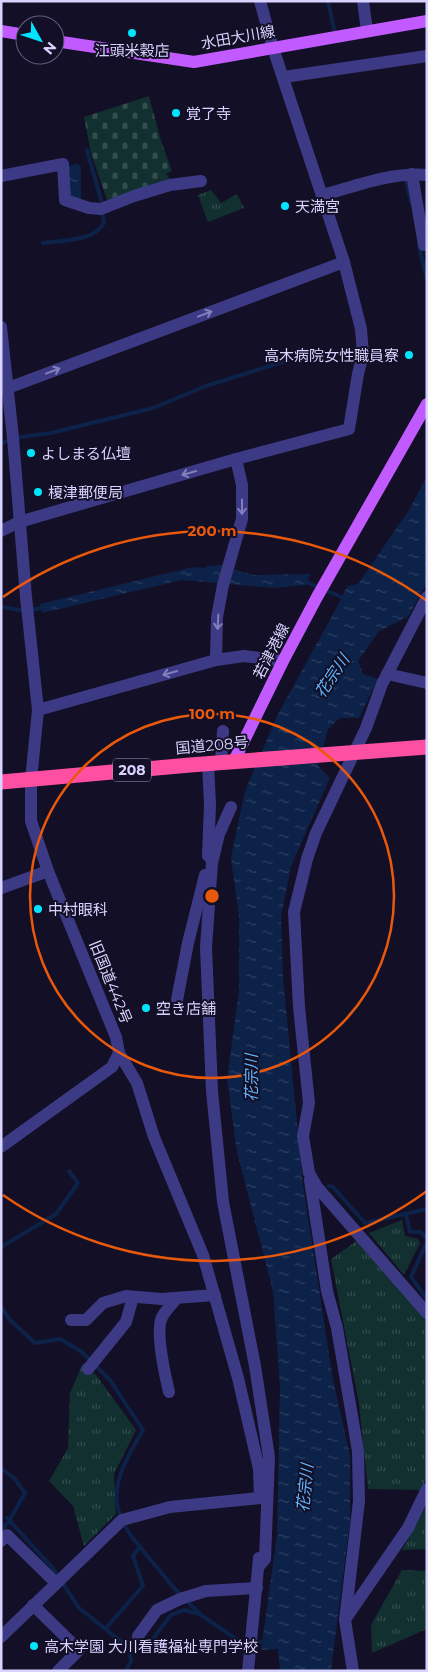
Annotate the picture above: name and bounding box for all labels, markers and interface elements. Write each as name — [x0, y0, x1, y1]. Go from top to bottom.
north arrow — [15, 15, 65, 65]
street label: 水田大川線 — [199, 21, 277, 53]
marker: 江頭米穀店 — [126, 27, 138, 39]
text: N — [39, 38, 60, 58]
place label: 江頭米穀店 — [94, 41, 170, 60]
place label: 覚了寺 — [186, 104, 231, 123]
marker: 覚了寺 — [170, 107, 182, 119]
place label: 天満宮 — [295, 197, 340, 216]
marker: 天満宮 — [279, 200, 291, 212]
one-way arrow — [197, 309, 213, 318]
place label: 高木病院女性職員寮 — [264, 346, 399, 365]
marker: 高木病院女性職員寮 — [403, 349, 415, 361]
one-way arrow — [45, 366, 60, 375]
place label: よしまる仏壇 — [41, 444, 131, 463]
marker: よしまる仏壇 — [25, 447, 37, 459]
one-way arrow — [181, 468, 197, 478]
place label: 榎津郵便局 — [48, 483, 123, 502]
marker: 榎津郵便局 — [32, 486, 44, 498]
one-way arrow — [237, 498, 247, 515]
text: 200 m — [187, 521, 237, 540]
one-way arrow — [213, 613, 222, 629]
street label: 若津港線 — [249, 620, 293, 682]
water label: 花宗川 — [311, 649, 354, 701]
one-way arrow — [162, 669, 178, 679]
text: 100 m — [189, 704, 235, 723]
street label: 国道208号 — [175, 732, 249, 758]
road number: 208 — [113, 758, 151, 782]
centre of rings — [203, 887, 221, 905]
place label: 中村眼科 — [48, 900, 108, 919]
marker: 中村眼科 — [32, 903, 44, 915]
street label: 旧国道442号 — [86, 937, 136, 1027]
place label: 空き店舗 — [156, 999, 216, 1018]
marker: 空き店舗 — [140, 1002, 152, 1014]
water label: 花宗川 — [242, 1052, 261, 1102]
water label: 花宗川 — [293, 1461, 317, 1513]
place label: 高木学園 大川看護福祉専門学校 — [44, 1637, 258, 1656]
marker: 高木学園 大川看護福祉専門学校 — [28, 1640, 40, 1652]

